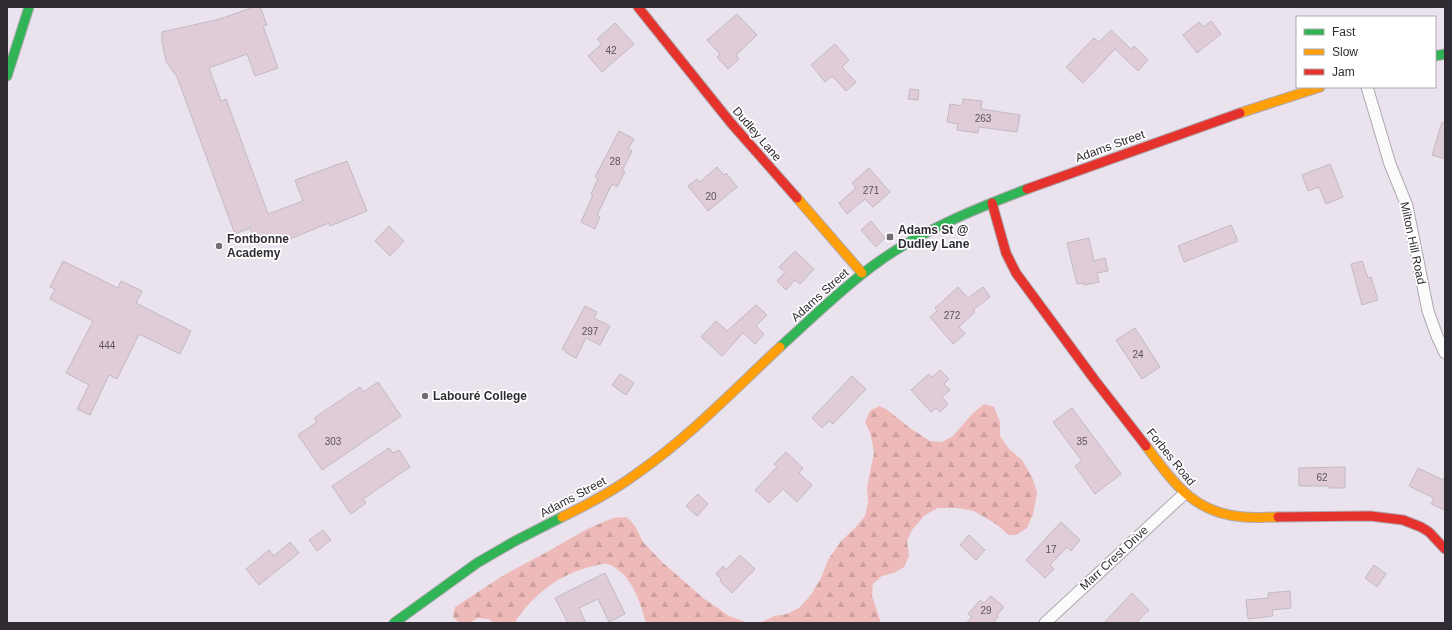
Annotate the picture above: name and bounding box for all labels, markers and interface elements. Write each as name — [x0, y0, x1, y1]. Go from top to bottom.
legend — [1296, 16, 1436, 88]
text: Fast — [1332, 25, 1356, 39]
house number: 42 — [605, 45, 617, 56]
text: Slow — [1332, 45, 1358, 59]
text: Jam — [1332, 65, 1355, 79]
street label: Dudley Lane — [730, 104, 785, 164]
house number: 263 — [975, 113, 992, 124]
street label: Adams Street — [1073, 127, 1147, 165]
house number: 28 — [609, 156, 621, 167]
house number: 271 — [863, 185, 880, 196]
house number: 20 — [705, 191, 717, 202]
street label: Milton Hill Road — [1397, 200, 1429, 286]
place label: Adams St @ Dudley Lane — [898, 223, 970, 251]
place label: Fontbonne Academy — [227, 232, 289, 260]
marker: Adams St @ Dudley Lane — [885, 232, 895, 242]
marker: Fontbonne Academy — [214, 241, 224, 251]
street label: Adams Street — [788, 265, 852, 325]
house number: 272 — [944, 310, 961, 321]
house number: 297 — [582, 326, 599, 337]
house number: 444 — [99, 340, 116, 351]
house number: 24 — [1132, 349, 1144, 360]
place label: Labouré College — [433, 389, 527, 403]
marker: Labouré College — [420, 391, 430, 401]
street label: Forbes Road — [1144, 426, 1198, 488]
house number: 303 — [325, 436, 342, 447]
house number: 35 — [1076, 436, 1088, 447]
house number: 62 — [1316, 472, 1328, 483]
street label: Adams Street — [538, 473, 609, 520]
street label: Marr Crest Drive — [1077, 523, 1151, 593]
house number: 17 — [1045, 544, 1057, 555]
house number: 29 — [980, 605, 992, 616]

